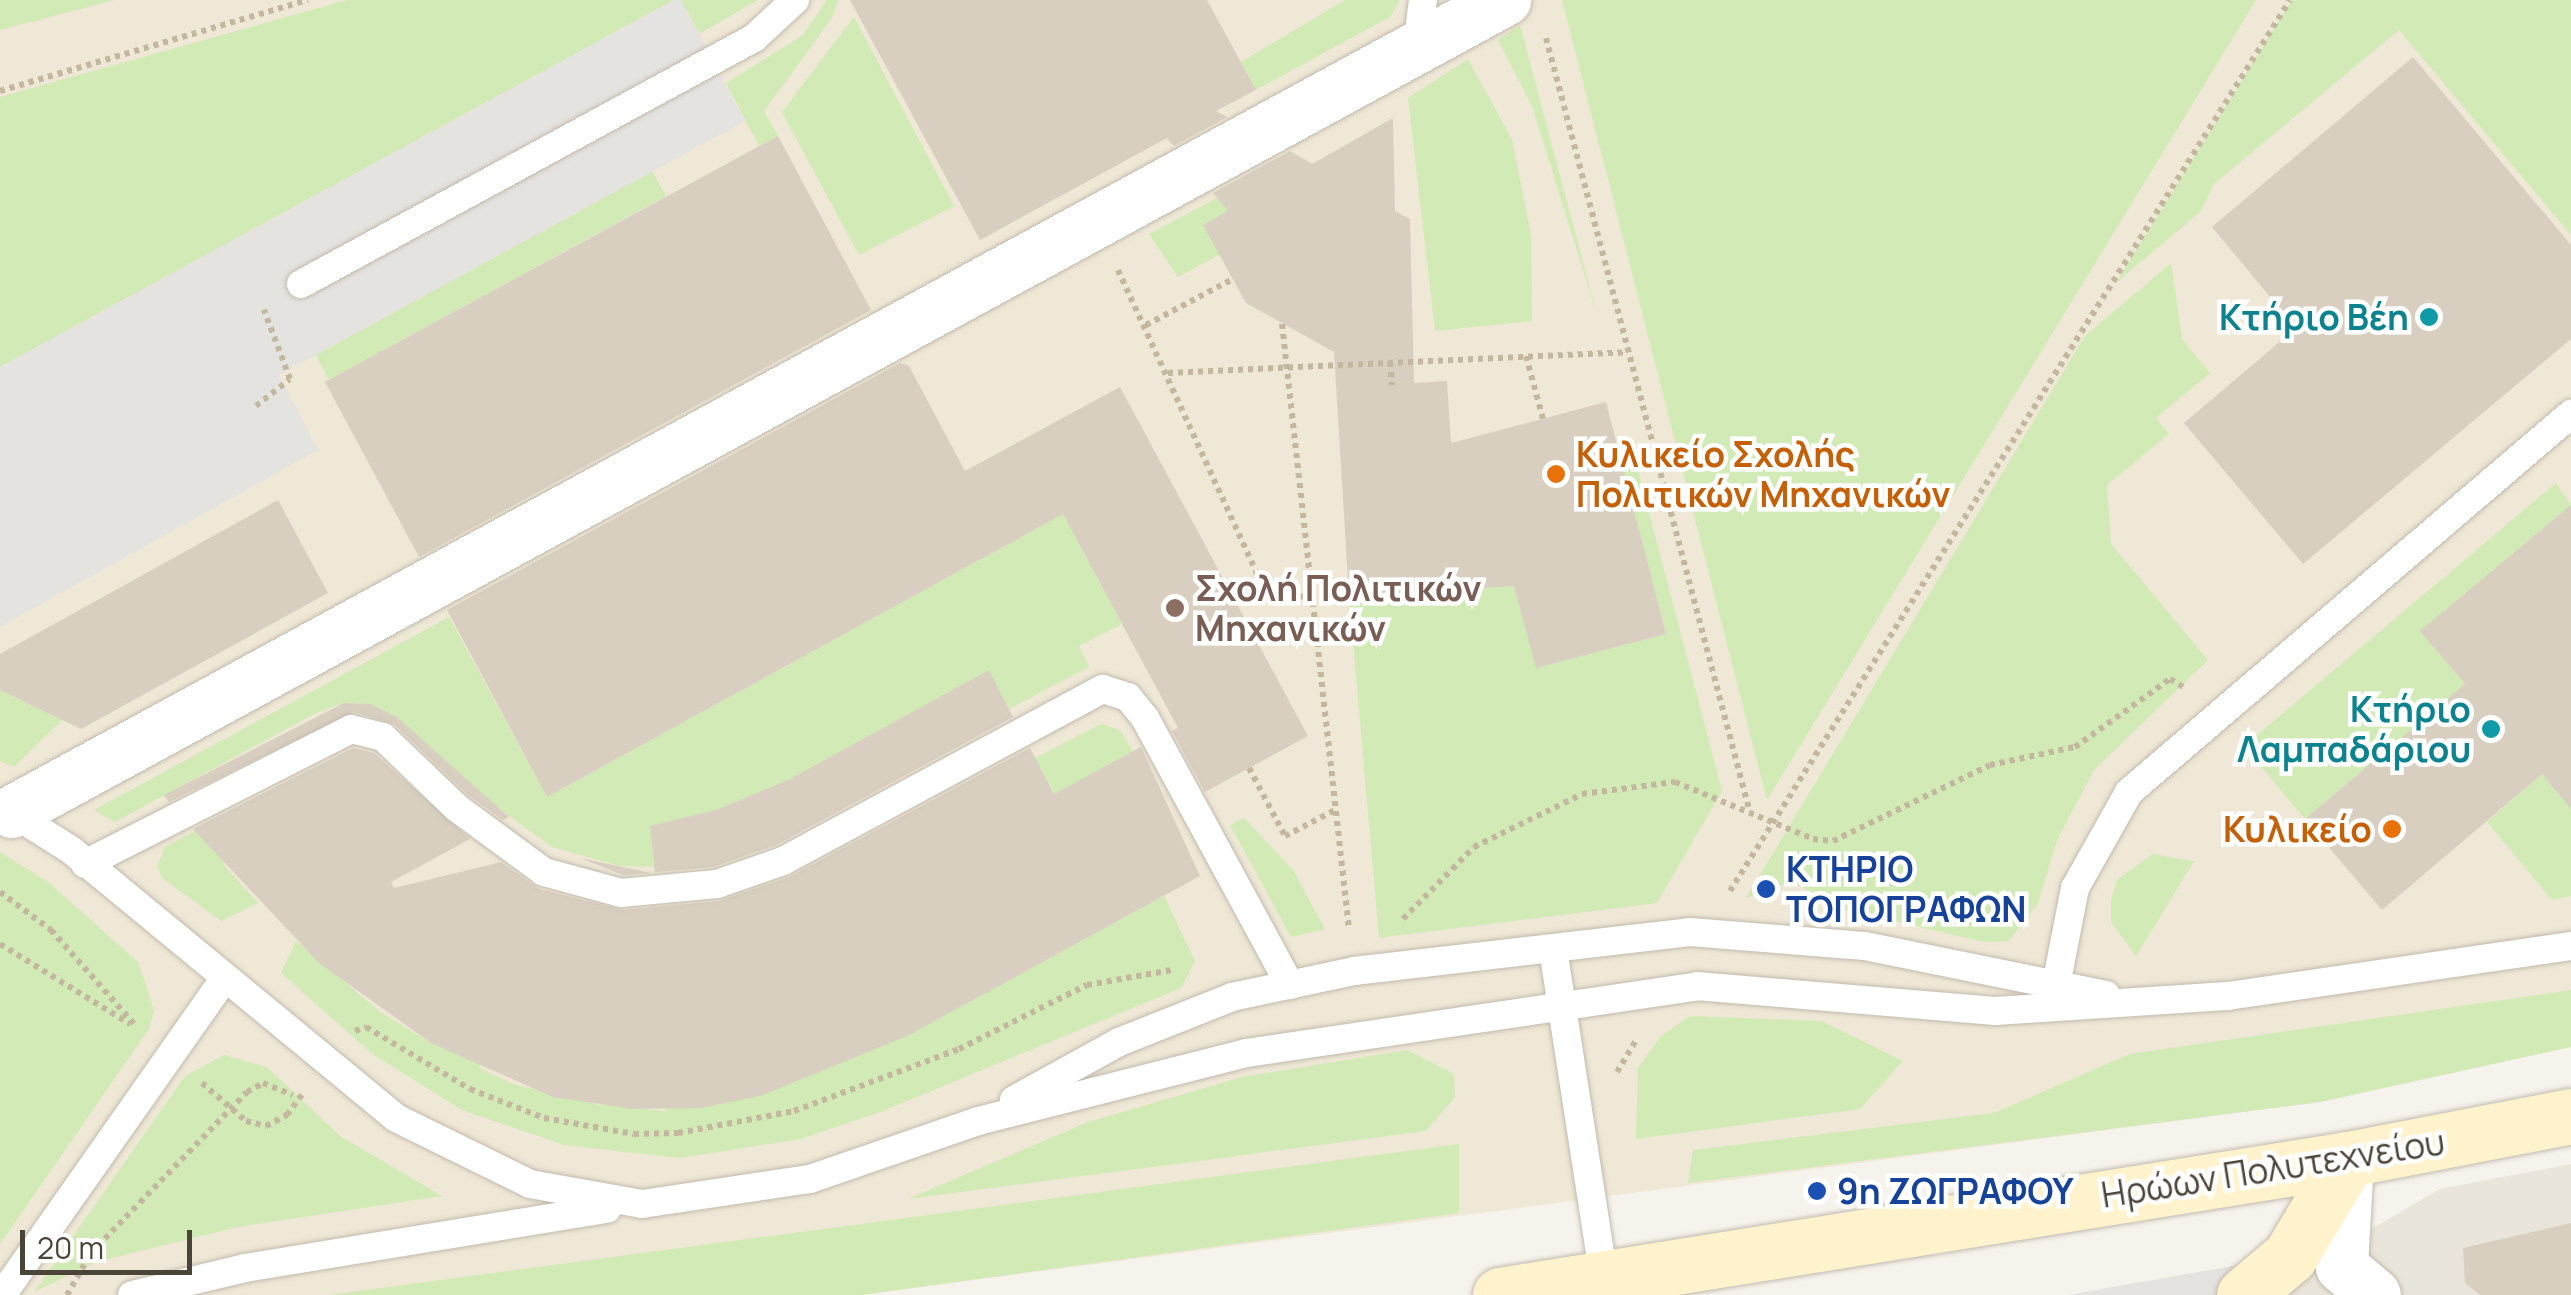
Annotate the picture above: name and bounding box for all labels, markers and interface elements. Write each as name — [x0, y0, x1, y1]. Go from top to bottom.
place label: Κτήριο Βέη — [2219, 296, 2409, 338]
marker: Κτήριο Βέη — [2418, 306, 2440, 328]
place label: Κυλικείο Σχολής Πολιτικών Μηχανικών — [1576, 433, 1951, 515]
marker: Κυλικείο Σχολής Πολιτικών Μηχανικών — [1545, 463, 1567, 485]
place label: Σχολή Πολιτικών Μηχανικών — [1195, 567, 1482, 649]
marker: Σχολή Πολιτικών Μηχανικών — [1164, 597, 1186, 619]
place label: Κτήριο Λαμπαδάριου — [2237, 688, 2471, 770]
marker: Κτήριο Λαμπαδάριου — [2480, 718, 2502, 740]
place label: Κυλικείο — [2223, 808, 2372, 850]
marker: Κυλικείο — [2381, 818, 2403, 840]
place label: ΚΤΗΡΙΟ ΤΟΠΟΓΡΑΦΩΝ — [1786, 848, 2026, 930]
marker: ΚΤΗΡΙΟ ΤΟΠΟΓΡΑΦΩΝ — [1755, 878, 1777, 900]
street label: Ηρώων Πολυτεχνείου — [2098, 1120, 2448, 1216]
place label: 9η ΖΩΓΡΑΦΟΥ — [1837, 1170, 2074, 1212]
marker: 9η ΖΩΓΡΑΦΟΥ — [1806, 1180, 1828, 1202]
scale bar — [25, 1210, 198, 1272]
text: 20 m — [37, 1227, 104, 1268]

